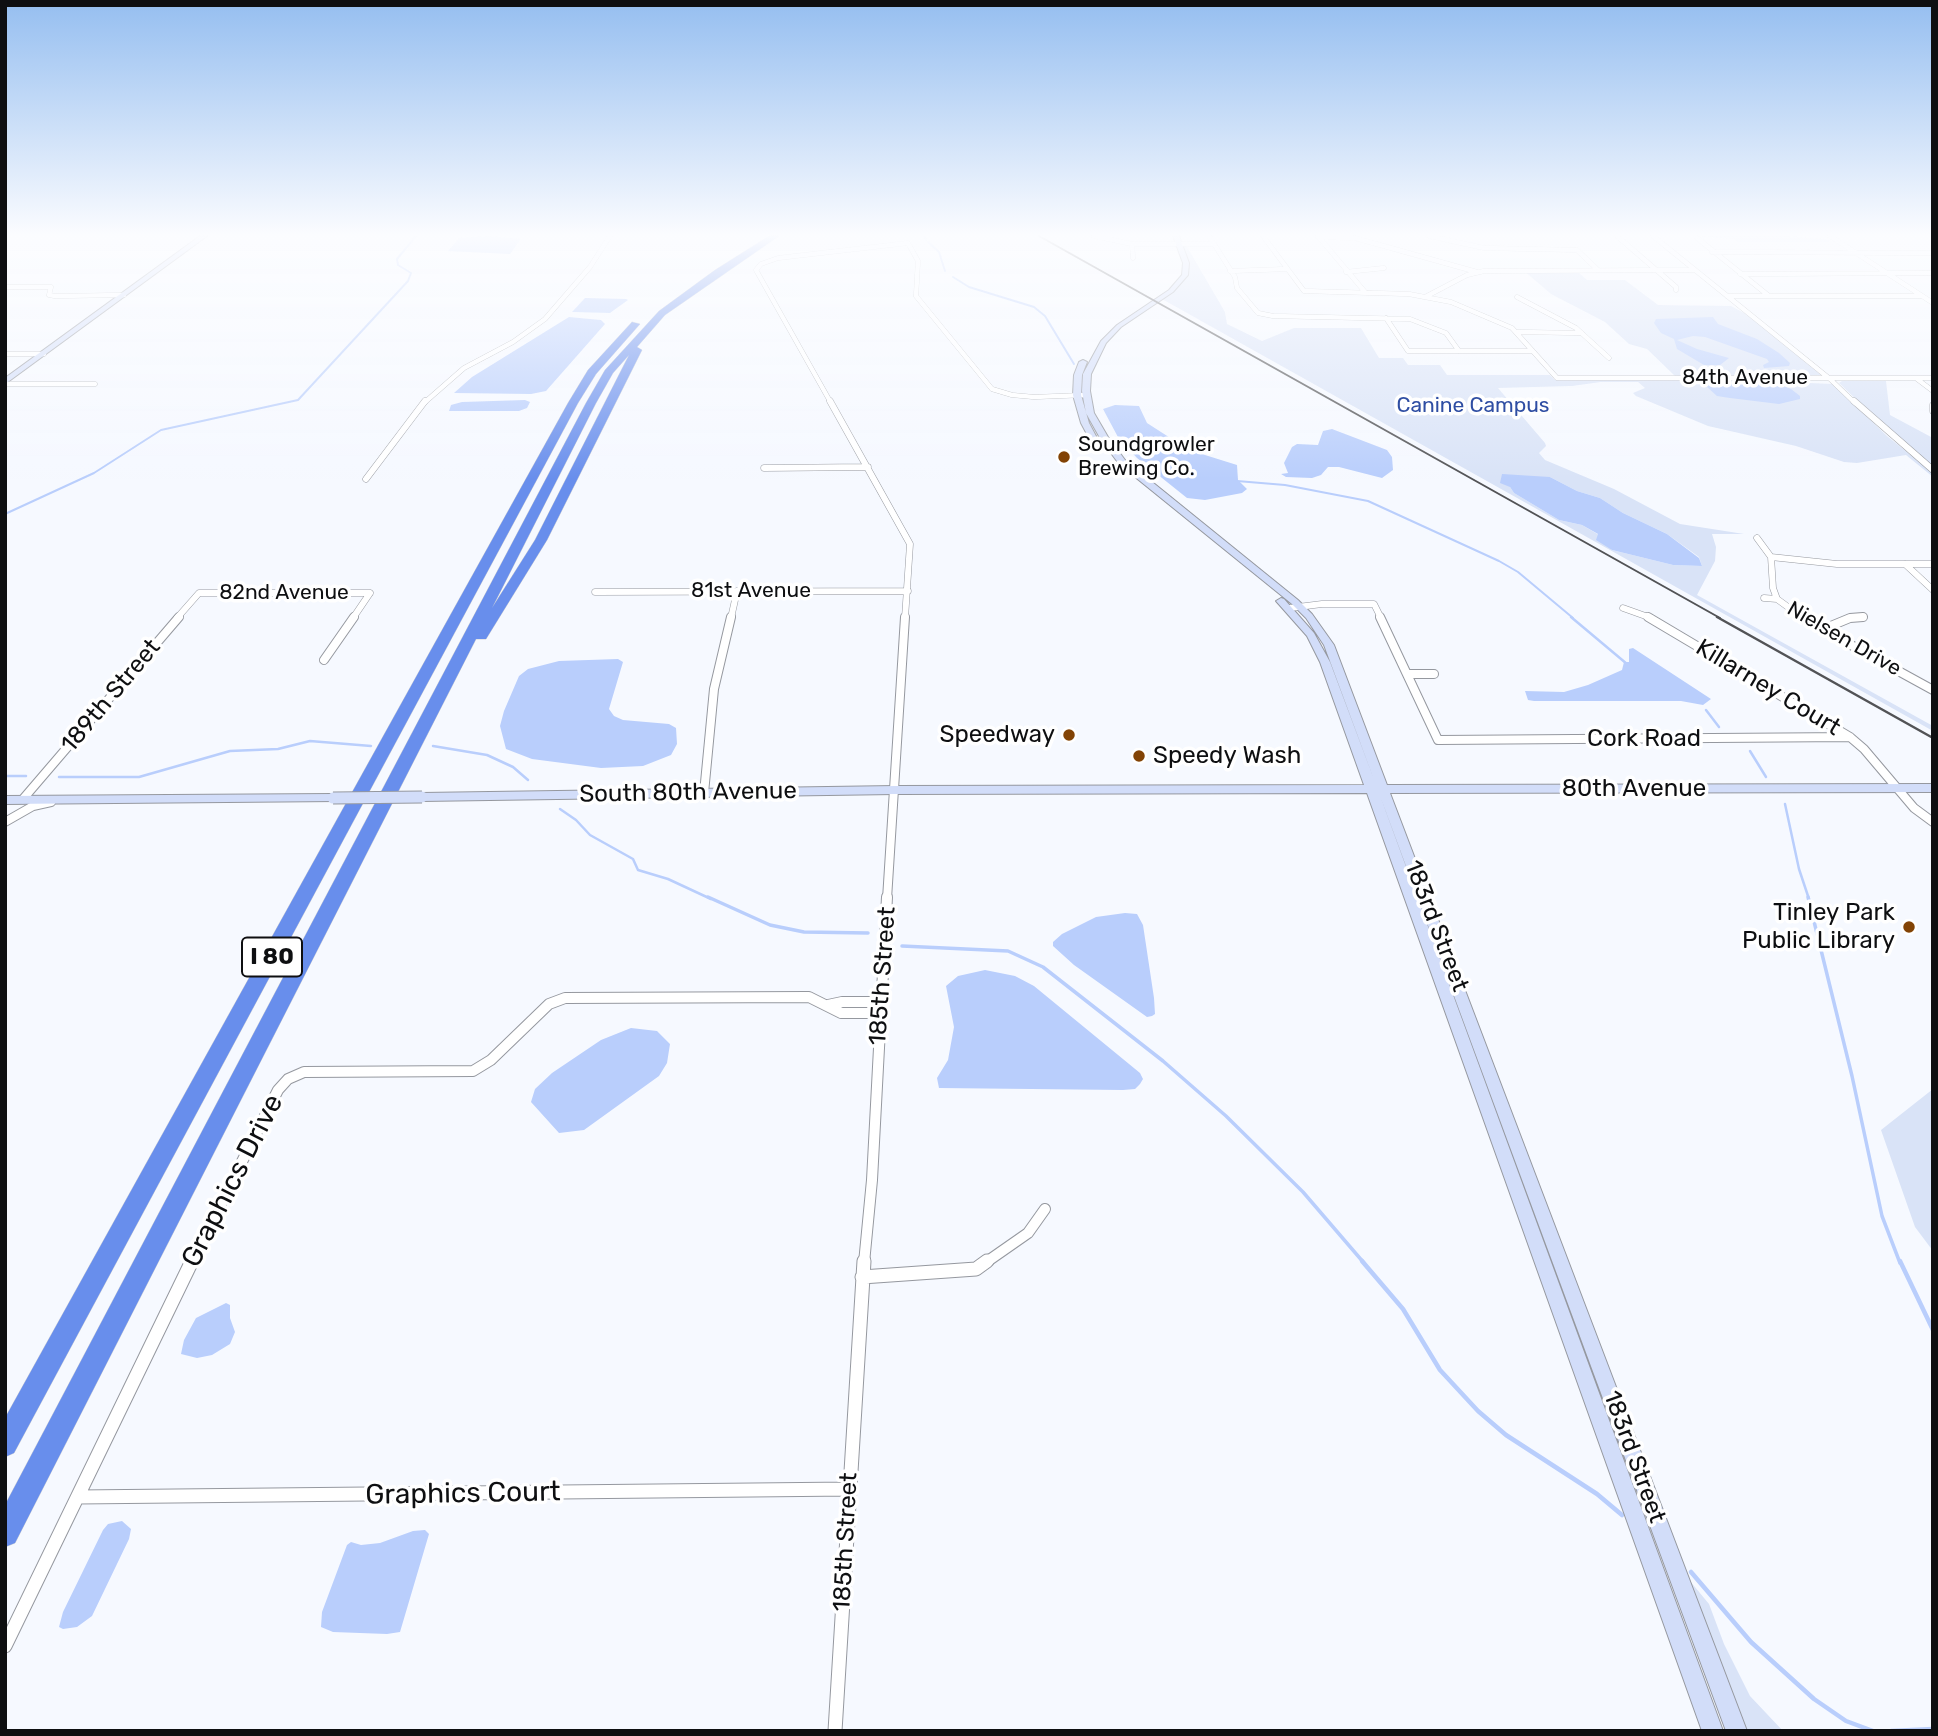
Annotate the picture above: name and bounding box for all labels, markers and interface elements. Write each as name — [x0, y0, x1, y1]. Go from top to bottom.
street label: 84th Avenue — [1682, 365, 1808, 391]
park label: Canine Campus — [1396, 393, 1550, 419]
place label: Soundgrowler Brewing Co. — [1078, 432, 1215, 482]
marker: Soundgrowler Brewing Co. — [1056, 449, 1072, 465]
street label: 81st Avenue — [691, 578, 811, 604]
street label: 82nd Avenue — [219, 580, 349, 606]
street label: Nielsen Drive — [1783, 596, 1905, 682]
street label: 189th Street — [55, 633, 167, 759]
street label: Killarney Court — [1690, 634, 1846, 742]
place label: Speedway — [940, 721, 1055, 749]
street label: Cork Road — [1587, 725, 1701, 753]
marker: Speedway — [1061, 727, 1077, 743]
place label: Speedy Wash — [1153, 742, 1301, 770]
marker: Speedy Wash — [1131, 748, 1147, 764]
street label: 80th Avenue — [1562, 775, 1706, 803]
street label: South 80th Avenue — [579, 777, 797, 809]
street label: 183rd Street — [1398, 856, 1474, 996]
place label: Tinley Park Public Library — [1742, 899, 1895, 955]
street label: 185th Street — [864, 906, 902, 1046]
marker: Tinley Park Public Library — [1901, 919, 1917, 935]
road number: I 80 — [242, 938, 302, 976]
street label: Graphics Drive — [175, 1089, 291, 1273]
street label: 183rd Street — [1597, 1387, 1671, 1527]
street label: 185th Street — [828, 1472, 864, 1612]
street label: Graphics Court — [365, 1475, 561, 1513]

